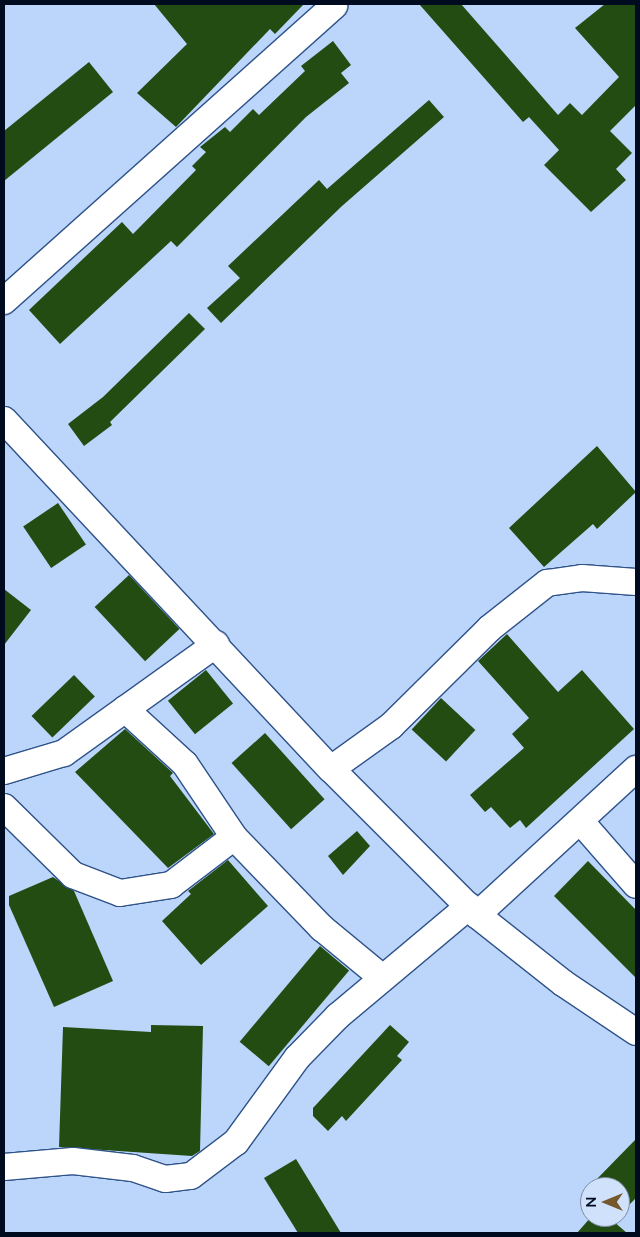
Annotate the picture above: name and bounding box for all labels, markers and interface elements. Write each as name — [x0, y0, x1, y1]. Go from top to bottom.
north arrow — [580, 1177, 630, 1227]
text: N — [582, 1197, 599, 1207]

